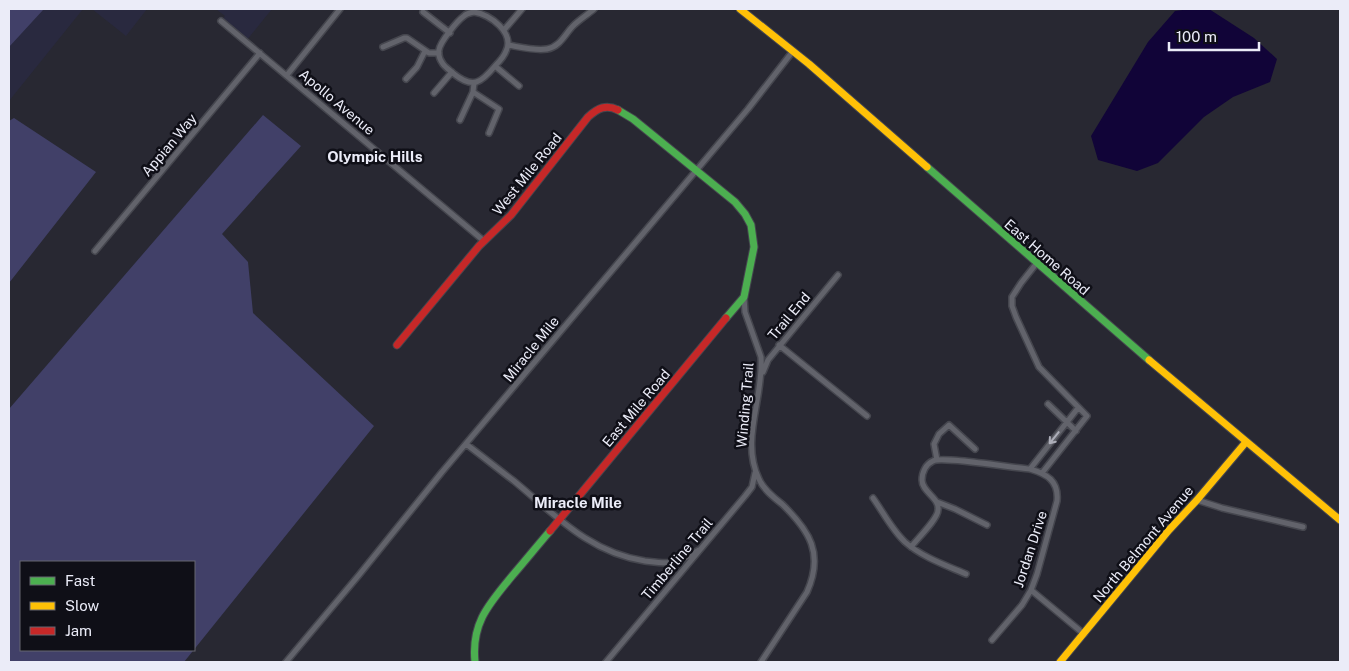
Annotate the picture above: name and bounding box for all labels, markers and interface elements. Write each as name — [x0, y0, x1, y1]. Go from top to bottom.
scale bar — [1169, 20, 1259, 52]
text: 100 m — [1176, 28, 1217, 45]
street label: Apollo Avenue — [296, 66, 378, 138]
street label: Appian Way — [138, 110, 200, 180]
street label: West Mile Road — [489, 130, 565, 218]
district label: Olympic Hills — [327, 148, 423, 165]
street label: East Home Road — [1001, 216, 1093, 298]
street label: Trail End — [765, 289, 813, 343]
street label: Miracle Mile — [500, 313, 562, 385]
street label: Winding Trail — [733, 362, 757, 448]
street label: East Mile Road — [599, 366, 673, 450]
one-way arrow — [1048, 432, 1059, 445]
street label: North Belmont Avenue — [1090, 483, 1196, 605]
district label: Miracle Mile — [534, 494, 622, 511]
street label: Jordan Drive — [1010, 509, 1050, 589]
street label: Timberline Trail — [638, 515, 716, 603]
legend — [20, 561, 195, 651]
text: Fast — [65, 572, 95, 589]
text: Slow — [65, 597, 100, 614]
text: Jam — [65, 622, 92, 639]

